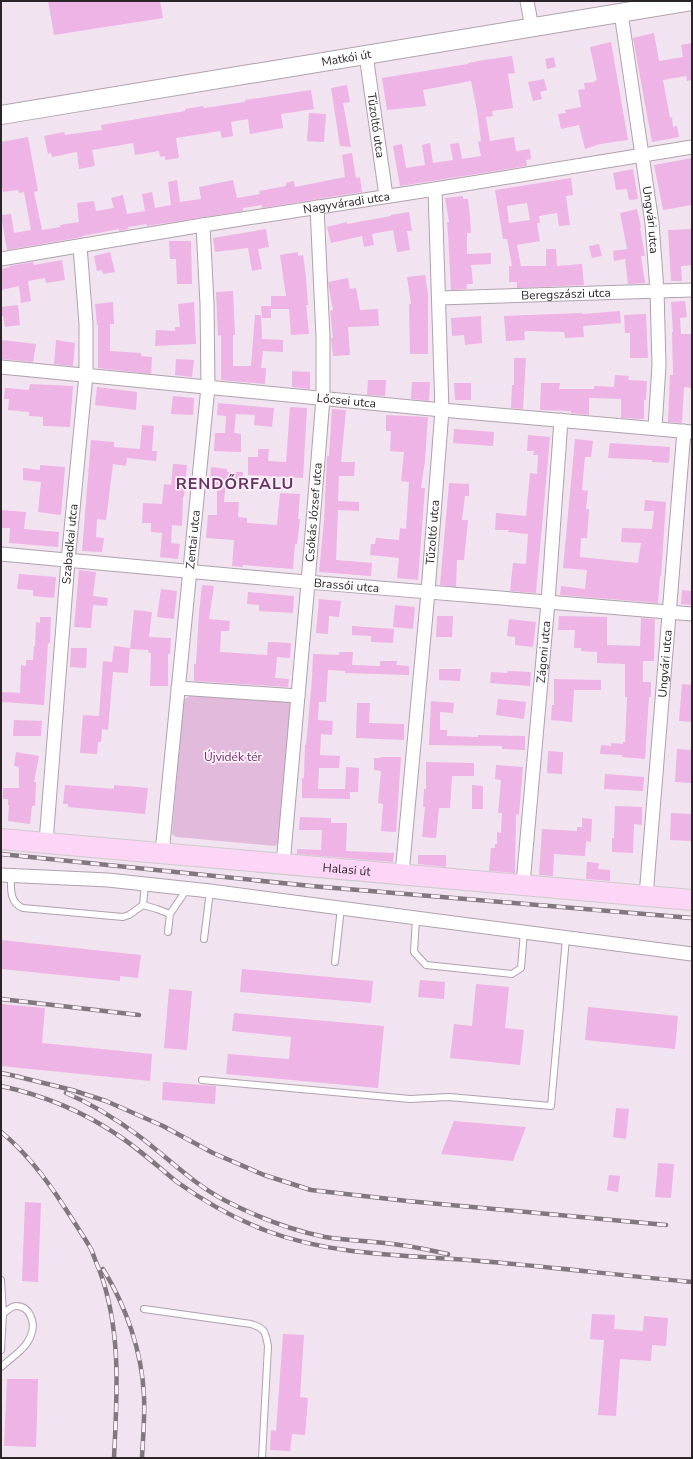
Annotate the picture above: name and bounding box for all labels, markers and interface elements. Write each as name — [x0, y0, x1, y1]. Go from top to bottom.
street label: Matkói út — [320, 46, 373, 70]
street label: Tűzoltó utca — [363, 92, 388, 159]
street label: Ungvári utca — [639, 185, 662, 254]
street label: Nagyváradi utca — [302, 188, 391, 217]
street label: Beregszászi utca — [521, 285, 611, 303]
street label: Lőcsei utca — [316, 390, 377, 412]
street label: Csókás József utca — [302, 462, 326, 563]
district label: RENDŐRFALU — [176, 473, 294, 495]
street label: Tűzoltó utca — [422, 499, 443, 566]
street label: Szabadkai utca — [58, 503, 81, 585]
street label: Zentai utca — [182, 509, 204, 570]
street label: Brassói utca — [313, 575, 380, 596]
street label: Zágoni utca — [533, 620, 554, 684]
street label: Ungvári utca — [654, 629, 676, 698]
park label: Újvidék tér — [204, 749, 263, 765]
street label: Halasi út — [322, 859, 372, 880]

